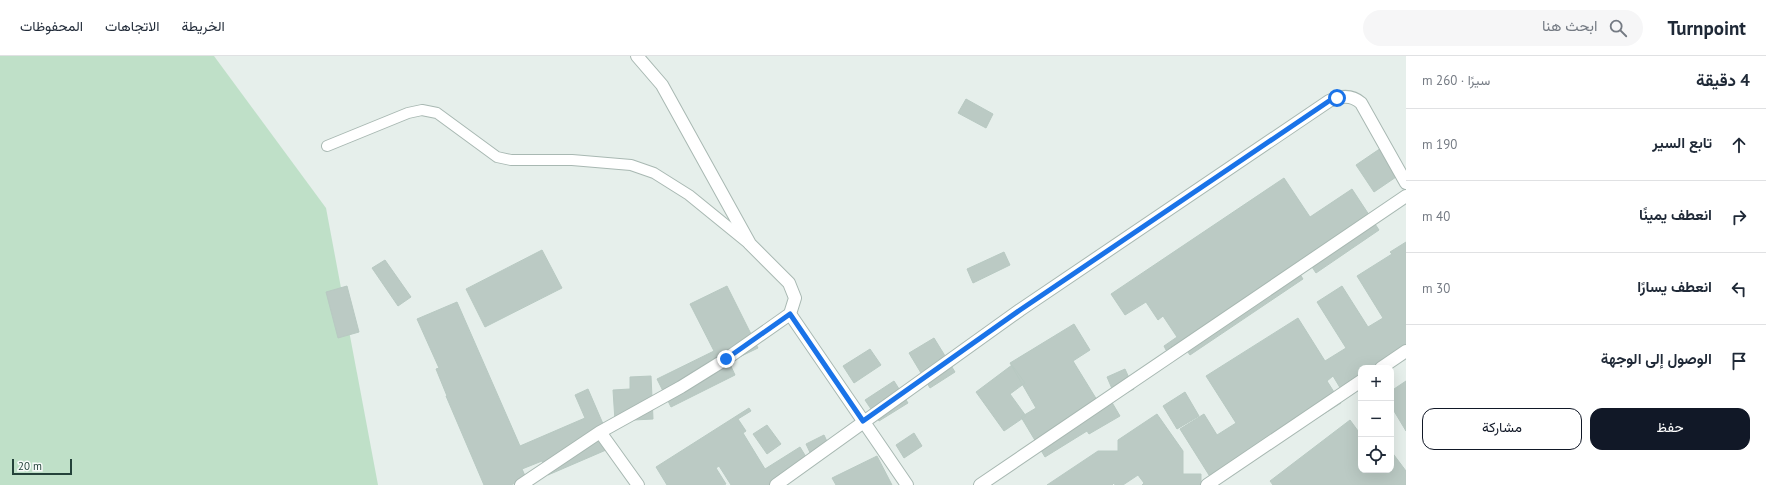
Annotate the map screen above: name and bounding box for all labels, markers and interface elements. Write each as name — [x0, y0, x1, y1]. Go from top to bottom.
search box — [1363, 10, 1643, 46]
text: ابحث هنا — [1542, 16, 1597, 35]
text: Turnpoint — [1667, 16, 1746, 40]
text: المحفوظات — [20, 17, 83, 35]
text: الاتجاهات — [105, 17, 159, 35]
text: الخريطة — [181, 17, 225, 35]
icon: search — [1607, 17, 1629, 39]
text: 4 دقيقة — [1696, 69, 1750, 91]
text: سيرًا · 260 m — [1422, 72, 1490, 89]
route start — [1328, 89, 1346, 107]
text: تابع السير — [1652, 133, 1712, 152]
icon: ahead — [1728, 134, 1750, 156]
text: 190 m — [1422, 136, 1457, 153]
text: انعطف يمينًا — [1639, 205, 1712, 224]
icon: right — [1728, 206, 1750, 228]
text: 40 m — [1422, 208, 1450, 225]
text: انعطف يسارًا — [1637, 277, 1712, 296]
icon: left — [1728, 278, 1750, 300]
text: 30 m — [1422, 280, 1450, 297]
text: الوصول إلى الوجهة — [1601, 349, 1712, 368]
route end — [717, 350, 735, 368]
icon: arrive — [1728, 350, 1750, 372]
map controls — [1358, 365, 1394, 473]
button: + — [1358, 365, 1394, 401]
button: − — [1358, 401, 1394, 437]
button: مشاركة — [1422, 408, 1582, 450]
button: حفظ — [1590, 408, 1750, 450]
button: locate — [1358, 437, 1394, 473]
scale bar — [12, 457, 72, 476]
text: 20 m — [18, 459, 42, 473]

